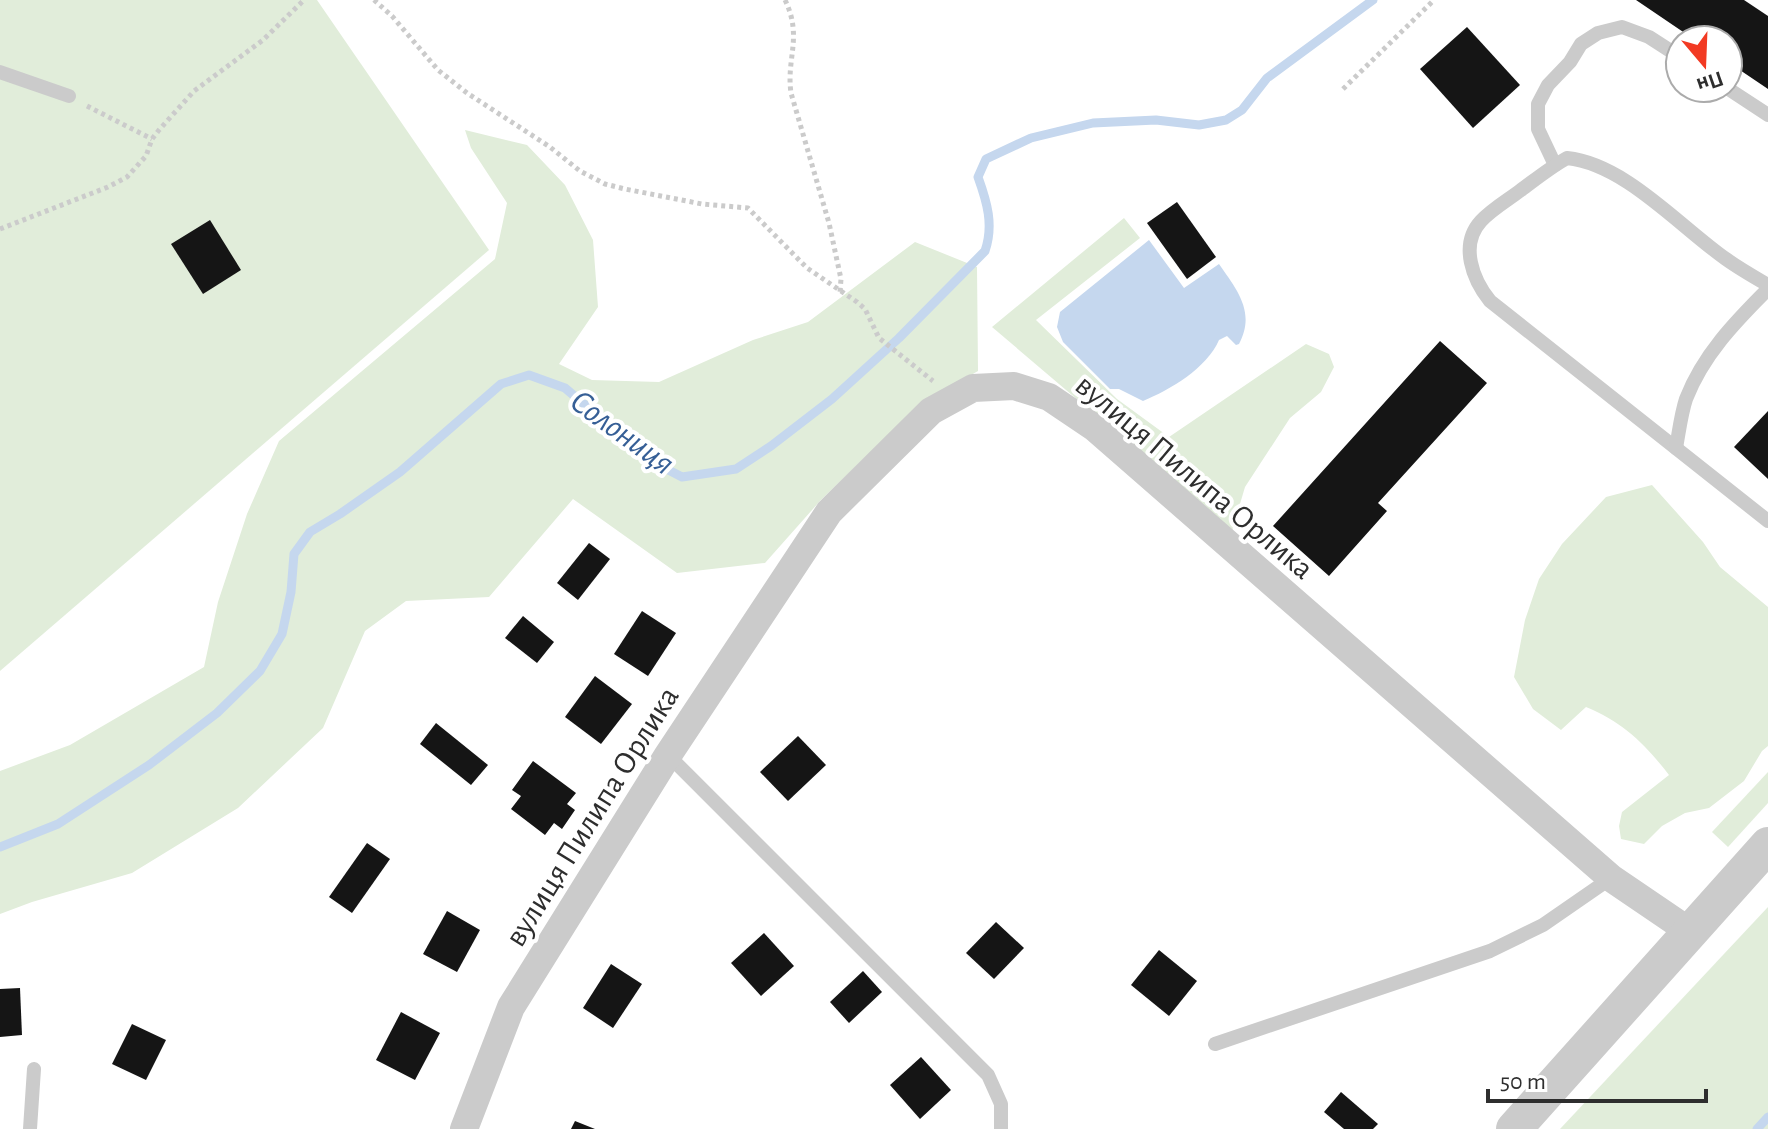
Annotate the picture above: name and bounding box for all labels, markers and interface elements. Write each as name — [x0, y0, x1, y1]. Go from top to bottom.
north arrow — [1664, 24, 1744, 104]
text: Пн — [1694, 67, 1726, 97]
street label: вулиця Пилипа Орлика — [1069, 368, 1319, 585]
water label: Солониця — [564, 384, 680, 481]
street label: вулиця Пилипа Орлика — [499, 681, 685, 952]
scale bar — [1488, 1053, 1706, 1103]
text: 50 m — [1500, 1070, 1546, 1094]

